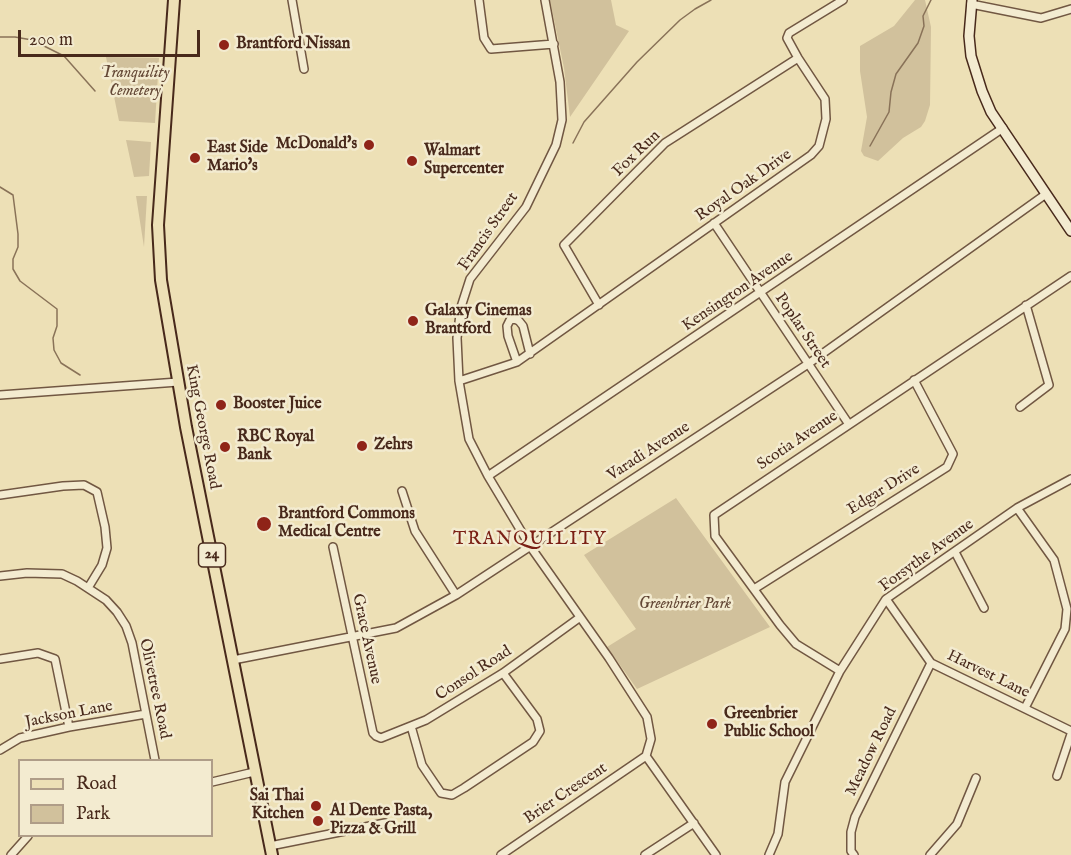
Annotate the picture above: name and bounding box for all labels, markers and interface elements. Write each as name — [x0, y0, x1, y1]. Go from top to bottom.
scale bar — [21, 18, 202, 56]
text: 200 m — [29, 29, 73, 52]
place label: Brantford Nissan — [236, 35, 350, 55]
marker: Brantford Nissan — [217, 38, 231, 52]
park label: Tranquility Cemetery — [101, 64, 169, 102]
street label: Fox Run — [609, 127, 665, 181]
place label: McDonald's — [276, 135, 357, 155]
marker: McDonald's — [362, 138, 376, 152]
place label: East Side Mario's — [207, 139, 268, 177]
place label: Walmart Supercenter — [424, 142, 504, 180]
street label: Royal Oak Drive — [692, 146, 796, 226]
marker: East Side Mario's — [188, 151, 202, 165]
marker: Walmart Supercenter — [405, 154, 419, 168]
street label: Francis Street — [455, 189, 523, 275]
street label: Kensington Avenue — [679, 248, 797, 336]
street label: Poplar Street — [770, 290, 834, 372]
place label: Galaxy Cinemas Brantford — [425, 302, 532, 340]
marker: Galaxy Cinemas Brantford — [406, 314, 420, 328]
street label: King George Road — [180, 363, 224, 491]
place label: Booster Juice — [233, 395, 321, 415]
marker: Booster Juice — [214, 398, 228, 412]
street label: Scotia Avenue — [754, 407, 842, 475]
street label: Varadi Avenue — [604, 418, 694, 486]
place label: RBC Royal Bank — [237, 428, 314, 466]
place label: Zehrs — [374, 436, 413, 456]
marker: Zehrs — [355, 439, 369, 453]
marker: RBC Royal Bank — [218, 440, 232, 454]
street label: Edgar Drive — [844, 460, 924, 520]
place label: Brantford Commons Medical Centre — [278, 505, 415, 543]
marker: Brantford Commons Medical Centre — [255, 515, 273, 533]
street label: Forsythe Avenue — [876, 515, 978, 597]
district label: TRANQUILITY — [453, 529, 607, 551]
road number: 24 — [198, 543, 226, 567]
street label: Grace Avenue — [347, 592, 385, 686]
park label: Greenbrier Park — [639, 595, 731, 615]
street label: Olivetree Road — [134, 637, 174, 741]
street label: Consol Road — [432, 642, 516, 706]
street label: Harvest Lane — [943, 647, 1033, 703]
street label: Jackson Lane — [24, 697, 114, 733]
place label: Greenbrier Public School — [724, 705, 814, 743]
street label: Meadow Road — [842, 705, 902, 799]
marker: Greenbrier Public School — [705, 717, 719, 731]
legend — [18, 759, 213, 837]
street label: Brier Crescent — [521, 759, 611, 829]
text: Road — [76, 773, 117, 796]
place label: Sai Thai Kitchen — [250, 787, 304, 825]
marker: Sai Thai Kitchen — [309, 799, 323, 813]
place label: Al Dente Pasta, Pizza & Grill — [330, 802, 432, 840]
text: Park — [76, 803, 110, 826]
marker: Al Dente Pasta, Pizza & Grill — [311, 814, 325, 828]

